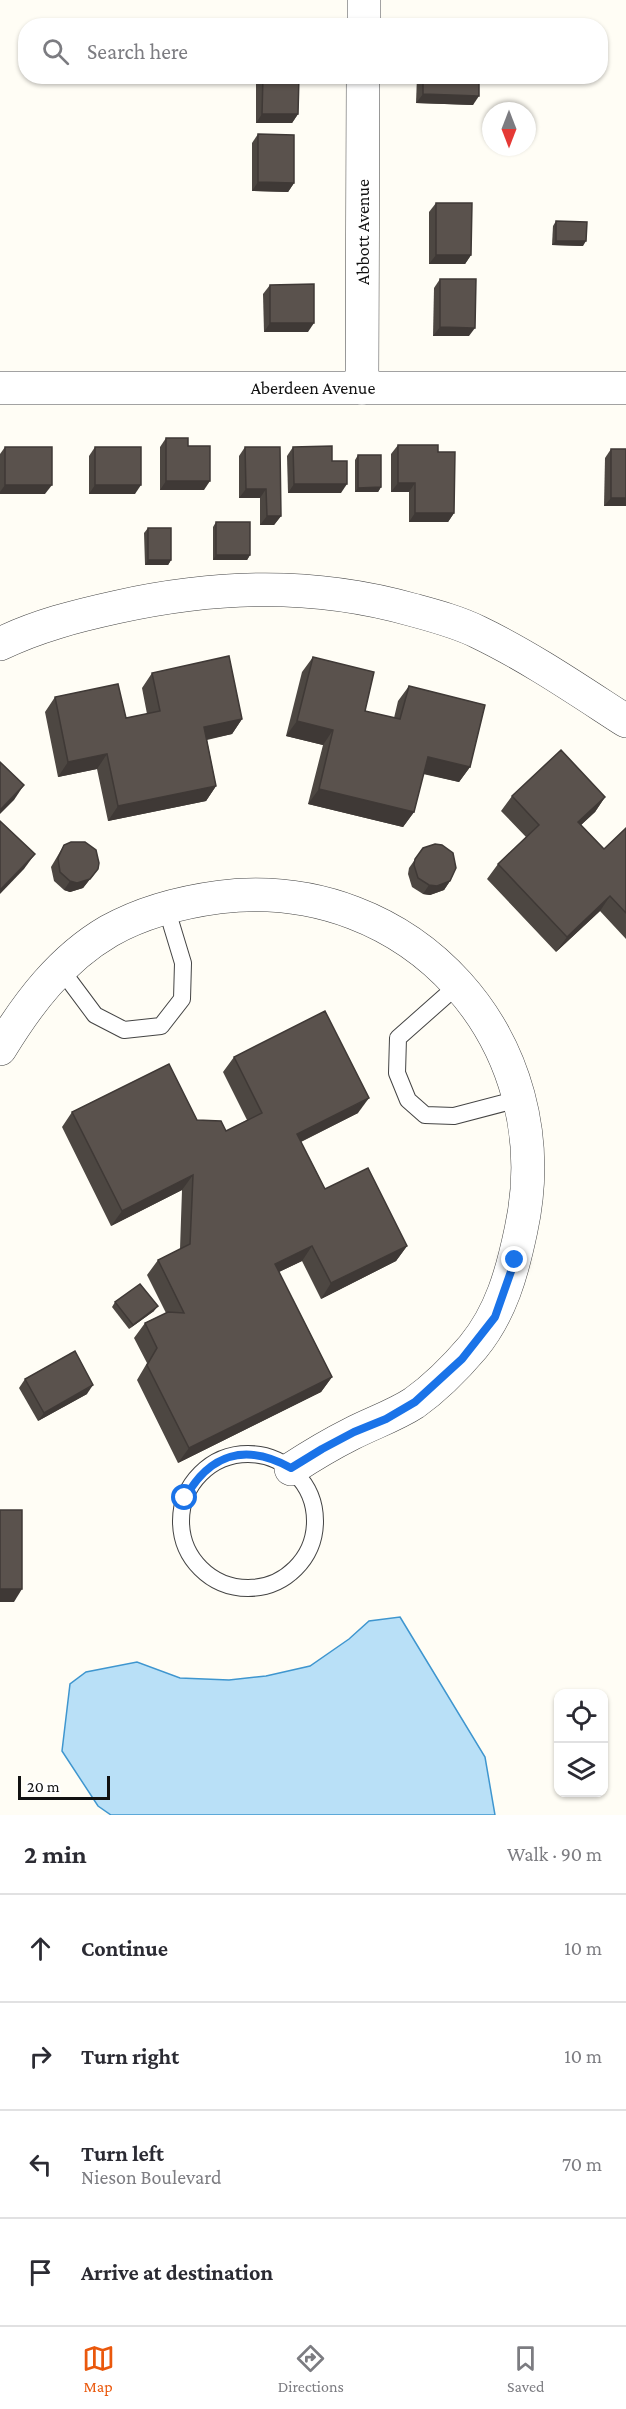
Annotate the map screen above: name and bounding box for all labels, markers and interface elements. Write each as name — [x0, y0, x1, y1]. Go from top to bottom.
search box — [18, 18, 608, 84]
icon: search — [39, 35, 72, 68]
text: Search here — [87, 39, 188, 64]
north arrow — [482, 102, 536, 156]
street label: Abbott Avenue — [353, 179, 373, 285]
street label: Aberdeen Avenue — [251, 378, 375, 398]
route end — [501, 1246, 527, 1272]
route start — [171, 1484, 197, 1510]
map controls — [554, 1689, 608, 1797]
button: locate — [554, 1689, 608, 1743]
button: layers — [554, 1743, 608, 1797]
scale bar — [18, 1773, 110, 1800]
text: 20 m — [27, 1778, 60, 1795]
text: 2 min — [24, 1840, 87, 1869]
text: Walk · 90 m — [507, 1843, 602, 1865]
icon: ahead — [24, 1932, 57, 1965]
text: Continue — [81, 1936, 168, 1961]
text: 10 m — [564, 1937, 602, 1959]
icon: right — [24, 2040, 57, 2073]
text: Turn right — [81, 2044, 179, 2069]
text: 10 m — [564, 2045, 602, 2067]
text: Turn left — [81, 2141, 164, 2166]
icon: left — [24, 2148, 57, 2181]
text: 70 m — [562, 2153, 602, 2175]
text: Nieson Boulevard — [81, 2166, 221, 2188]
icon: arrive — [24, 2256, 57, 2289]
text: Arrive at destination — [81, 2260, 273, 2285]
tab: Map — [82, 2342, 115, 2395]
tab: Directions — [278, 2342, 344, 2395]
tab: Saved — [507, 2342, 544, 2395]

